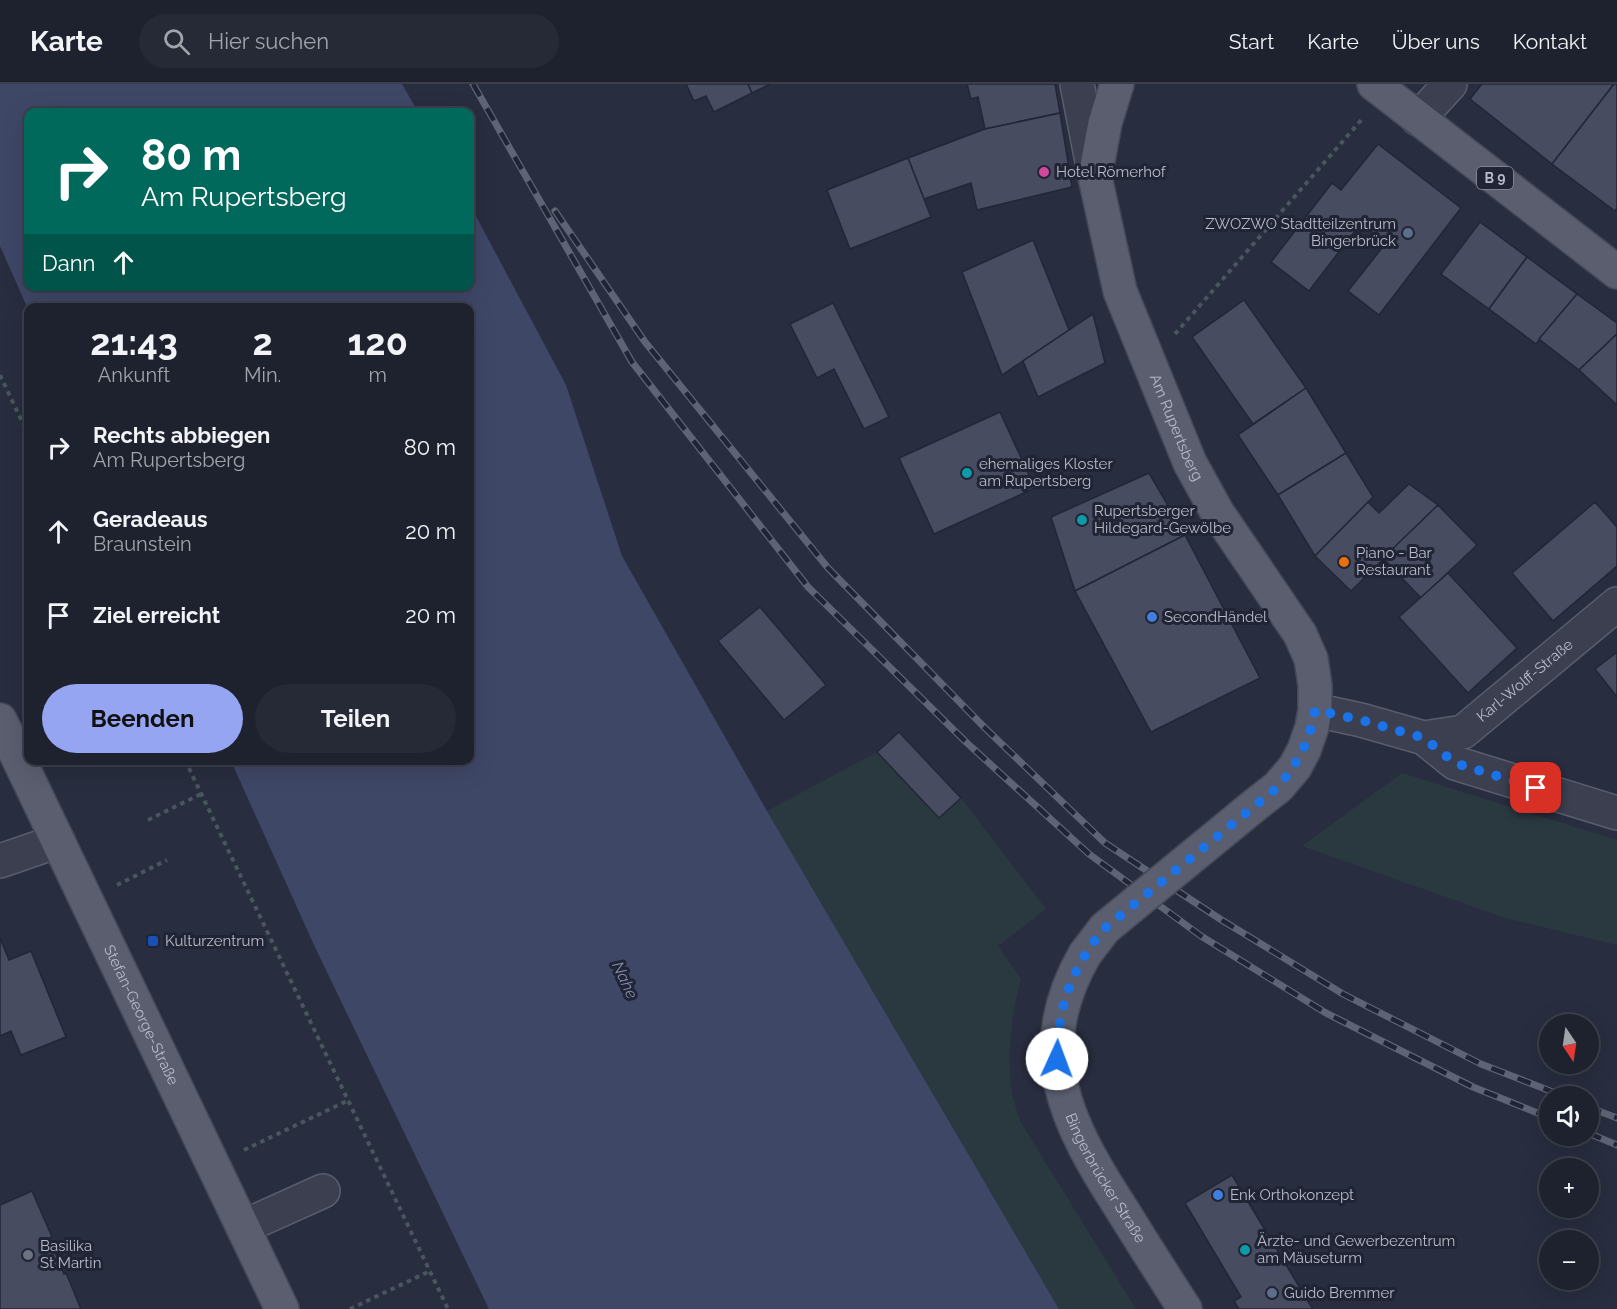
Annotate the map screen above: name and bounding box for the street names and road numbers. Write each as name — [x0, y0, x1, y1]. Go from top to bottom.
road number: B 9 — [1477, 167, 1513, 189]
street label: Am Rupertsberg — [1146, 371, 1207, 484]
street label: Karl-Wolff-Straße — [1473, 635, 1577, 726]
street label: Stefan-George-Straße — [100, 942, 183, 1088]
street label: Bingerbrücker Straße — [1062, 1111, 1150, 1246]

